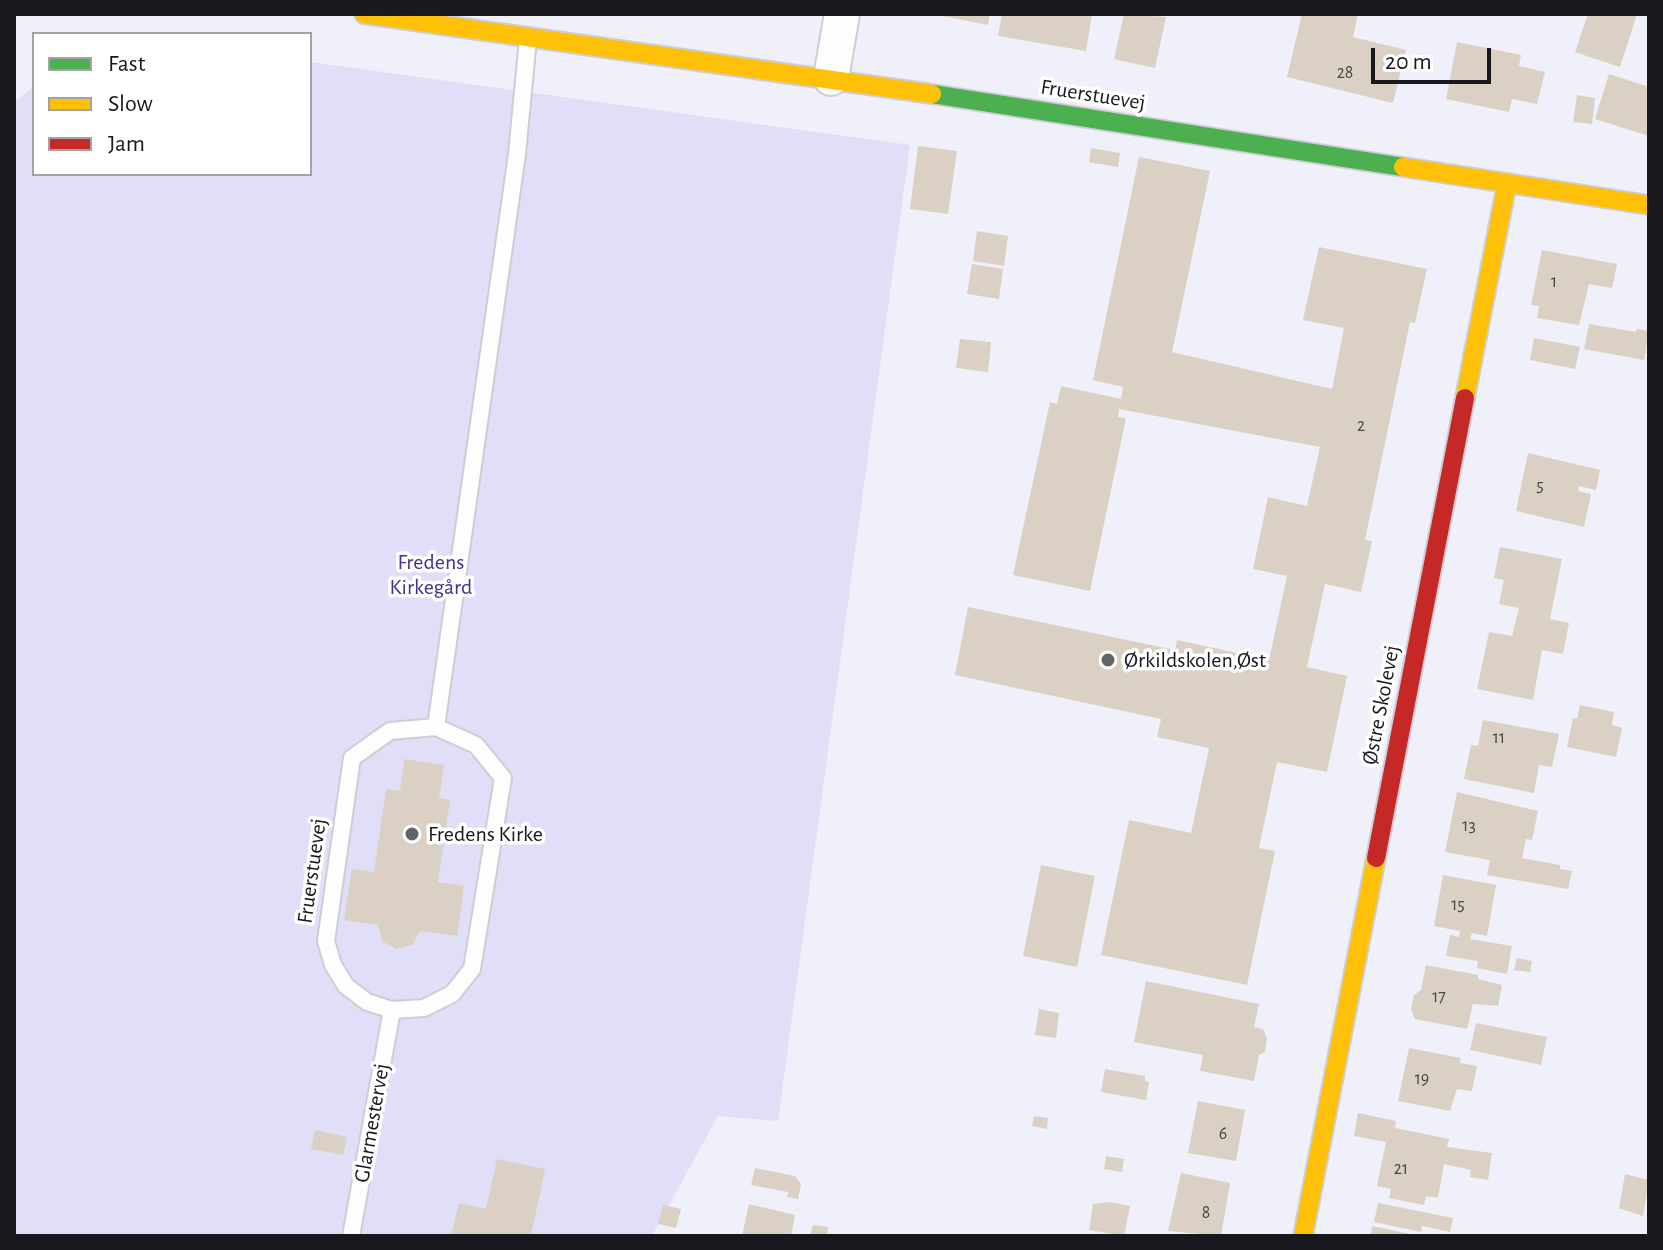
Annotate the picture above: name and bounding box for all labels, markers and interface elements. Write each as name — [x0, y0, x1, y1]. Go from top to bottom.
legend — [32, 32, 312, 176]
scale bar — [1375, 32, 1495, 82]
text: 20 m — [1385, 50, 1432, 74]
text: Fast — [108, 52, 145, 76]
house number: 28 — [1337, 62, 1353, 84]
street label: Fruerstuevej — [1039, 74, 1147, 116]
text: Slow — [108, 92, 153, 116]
text: Jam — [108, 132, 145, 156]
house number: 1 — [1551, 271, 1557, 293]
house number: 2 — [1357, 415, 1365, 437]
house number: 5 — [1536, 475, 1544, 497]
park label: Fredens Kirkegård — [390, 549, 472, 600]
street label: Østre Skolevej — [1356, 643, 1406, 767]
place label: Ørkildskolen,Øst — [1124, 647, 1266, 673]
marker: Ørkildskolen,Øst — [1099, 651, 1117, 669]
house number: 11 — [1493, 727, 1505, 749]
house number: 13 — [1462, 815, 1476, 837]
street label: Fruerstuevej — [292, 817, 332, 925]
place label: Fredens Kirke — [428, 821, 543, 847]
marker: Fredens Kirke — [403, 825, 421, 843]
house number: 15 — [1451, 894, 1465, 916]
house number: 17 — [1432, 986, 1446, 1008]
street label: Glarmestervej — [349, 1061, 395, 1185]
house number: 19 — [1415, 1068, 1429, 1090]
house number: 6 — [1219, 1123, 1227, 1145]
house number: 21 — [1394, 1158, 1408, 1180]
house number: 8 — [1202, 1202, 1210, 1224]

